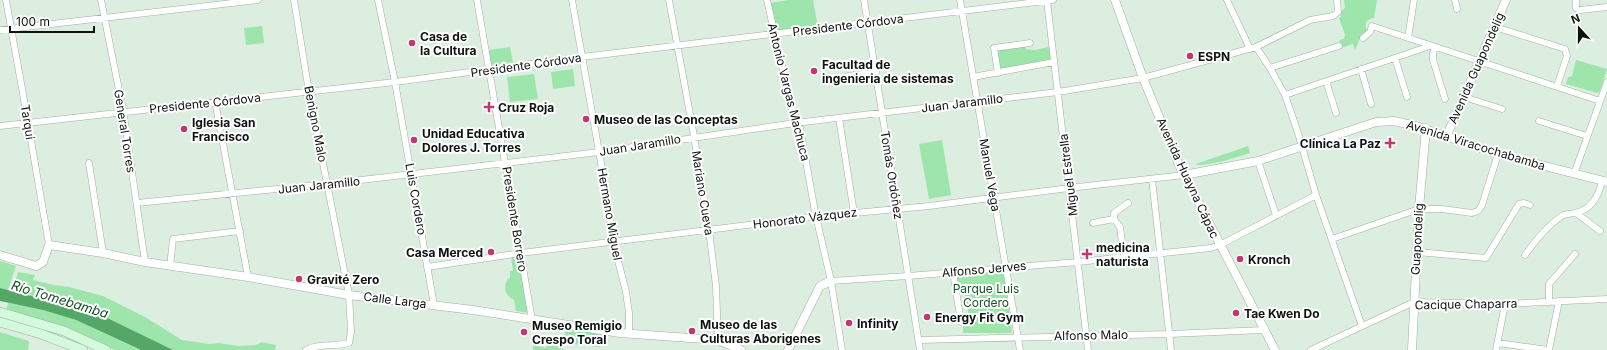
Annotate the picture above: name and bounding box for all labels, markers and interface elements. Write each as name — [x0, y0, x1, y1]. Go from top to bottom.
scale bar — [10, 8, 94, 34]
north arrow — [1559, 8, 1599, 48]
street label: Avenida Guapondelig — [1445, 10, 1507, 126]
street label: Presidente Córdova — [792, 11, 904, 39]
text: N — [1569, 11, 1582, 27]
text: 100 m — [16, 14, 50, 29]
street label: Antonio Vargas Machuca — [765, 21, 813, 163]
place label: Casa de la Cultura — [420, 29, 476, 58]
marker: Casa de la Cultura — [407, 38, 417, 48]
place label: ESPN — [1198, 49, 1230, 64]
street label: Presidente Córdova — [470, 50, 582, 80]
marker: ESPN — [1185, 51, 1195, 61]
place label: Facultad de ingenieria de sistemas — [822, 57, 954, 86]
marker: Facultad de ingenieria de sistemas — [809, 66, 819, 76]
street label: Benigno Malo — [301, 85, 331, 163]
street label: General Torres — [111, 88, 139, 174]
street label: Presidente Córdova — [149, 90, 261, 116]
street label: Juan Jaramillo — [920, 91, 1004, 115]
place label: Cruz Roja — [498, 100, 554, 115]
marker: Cruz Roja — [483, 101, 495, 113]
street label: Tarqui — [18, 103, 38, 141]
place label: Museo de las Conceptas — [594, 112, 738, 127]
marker: Museo de las Conceptas — [581, 114, 591, 124]
place label: Iglesia San Francisco — [192, 115, 255, 144]
street label: Avenida Huayna Cápac — [1153, 115, 1223, 241]
street label: Avenida Viracochabamba — [1405, 117, 1547, 173]
marker: Iglesia San Francisco — [179, 124, 189, 134]
place label: Unidad Educativa Dolores J. Torres — [422, 126, 525, 155]
street label: Tomás Ordóñez — [878, 130, 906, 220]
street label: Juan Jaramillo — [598, 131, 682, 159]
street label: Miguel Estrella — [1056, 133, 1080, 217]
marker: Unidad Educativa Dolores J. Torres — [409, 135, 419, 145]
place label: Clínica La Paz — [1300, 136, 1381, 151]
street label: Manuel Vega — [976, 137, 1004, 213]
marker: Clínica La Paz — [1384, 137, 1396, 149]
street label: Mariano Cueva — [689, 150, 717, 236]
street label: Luis Cordero — [402, 162, 430, 236]
street label: Presidente Borrero — [499, 165, 531, 273]
street label: Hermano Miguel — [594, 167, 626, 261]
street label: Juan Jaramillo — [277, 173, 361, 197]
street label: Guapondelig — [1408, 203, 1426, 275]
street label: Honorato Vázquez — [752, 204, 858, 232]
place label: medicina naturista — [1096, 240, 1150, 269]
place label: Casa Merced — [406, 245, 483, 260]
marker: Casa Merced — [486, 247, 496, 257]
marker: medicina naturista — [1081, 248, 1093, 260]
place label: Kronch — [1248, 252, 1291, 267]
marker: Kronch — [1235, 254, 1245, 264]
street label: Alfonso Jerves — [941, 258, 1027, 280]
place label: Gravité Zero — [307, 272, 379, 287]
marker: Gravité Zero — [294, 274, 304, 284]
water label: Río Tomebamba — [10, 277, 110, 321]
park label: Parque Luis Cordero — [953, 281, 1019, 310]
street label: Calle Larga — [363, 289, 427, 311]
street label: Cacique Chaparra — [1414, 296, 1518, 312]
place label: Tae Kwen Do — [1244, 306, 1320, 321]
marker: Tae Kwen Do — [1231, 308, 1241, 318]
place label: Energy Fit Gym — [935, 310, 1024, 325]
marker: Energy Fit Gym — [922, 312, 932, 322]
place label: Infinity — [857, 316, 899, 331]
place label: Museo de las Culturas Aborigenes — [700, 317, 821, 346]
place label: Museo Remigio Crespo Toral — [532, 318, 622, 347]
marker: Infinity — [844, 318, 854, 328]
marker: Museo de las Culturas Aborigenes — [687, 326, 697, 336]
marker: Museo Remigio Crespo Toral — [519, 327, 529, 337]
street label: Alfonso Malo — [1054, 327, 1128, 343]

